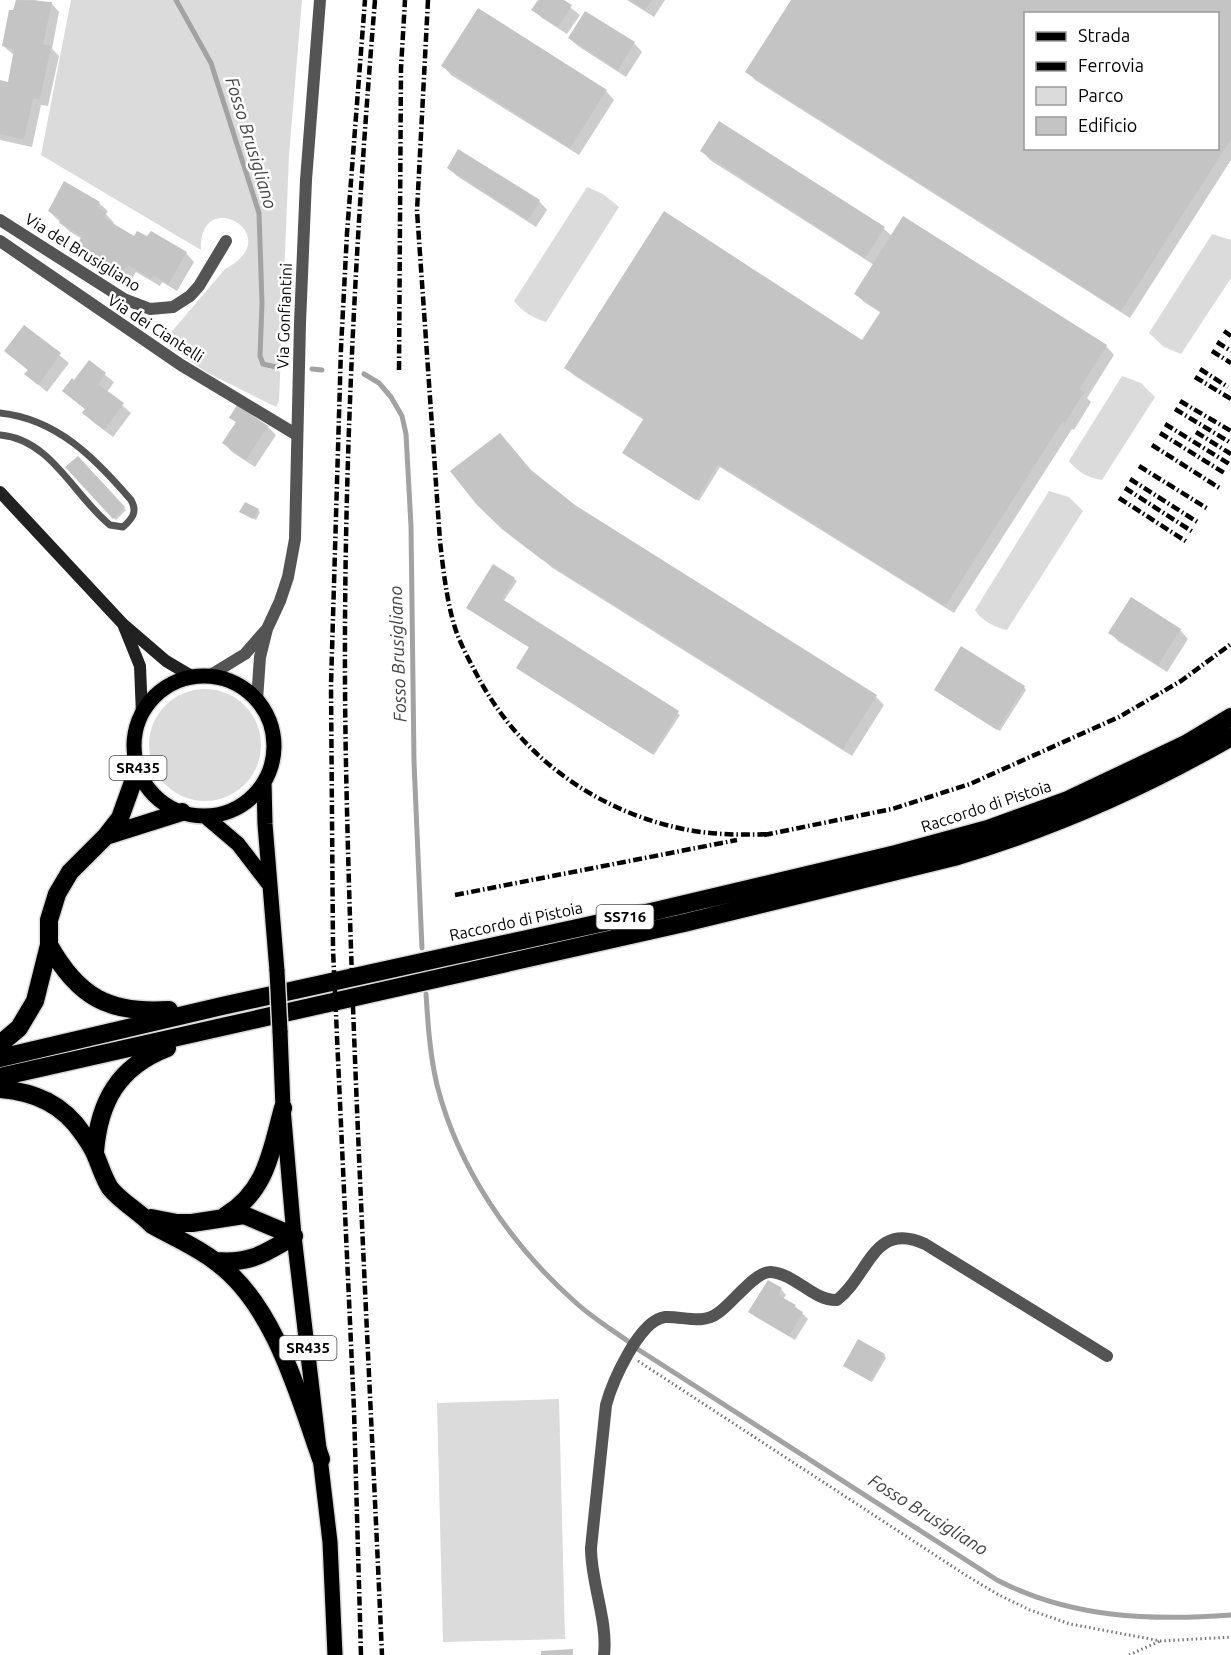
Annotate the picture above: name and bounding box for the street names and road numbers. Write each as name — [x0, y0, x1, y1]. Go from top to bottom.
street label: Via del Brusigliano — [22, 209, 144, 295]
street label: Via Gonfiantini — [273, 263, 295, 369]
street label: Via dei Ciantelli — [105, 290, 207, 366]
road number: SR435 — [110, 756, 166, 780]
street label: Raccordo di Pistoia — [919, 776, 1053, 836]
street label: Raccordo di Pistoia — [448, 898, 584, 944]
road number: SS716 — [596, 905, 654, 929]
road number: SR435 — [280, 1336, 336, 1360]

